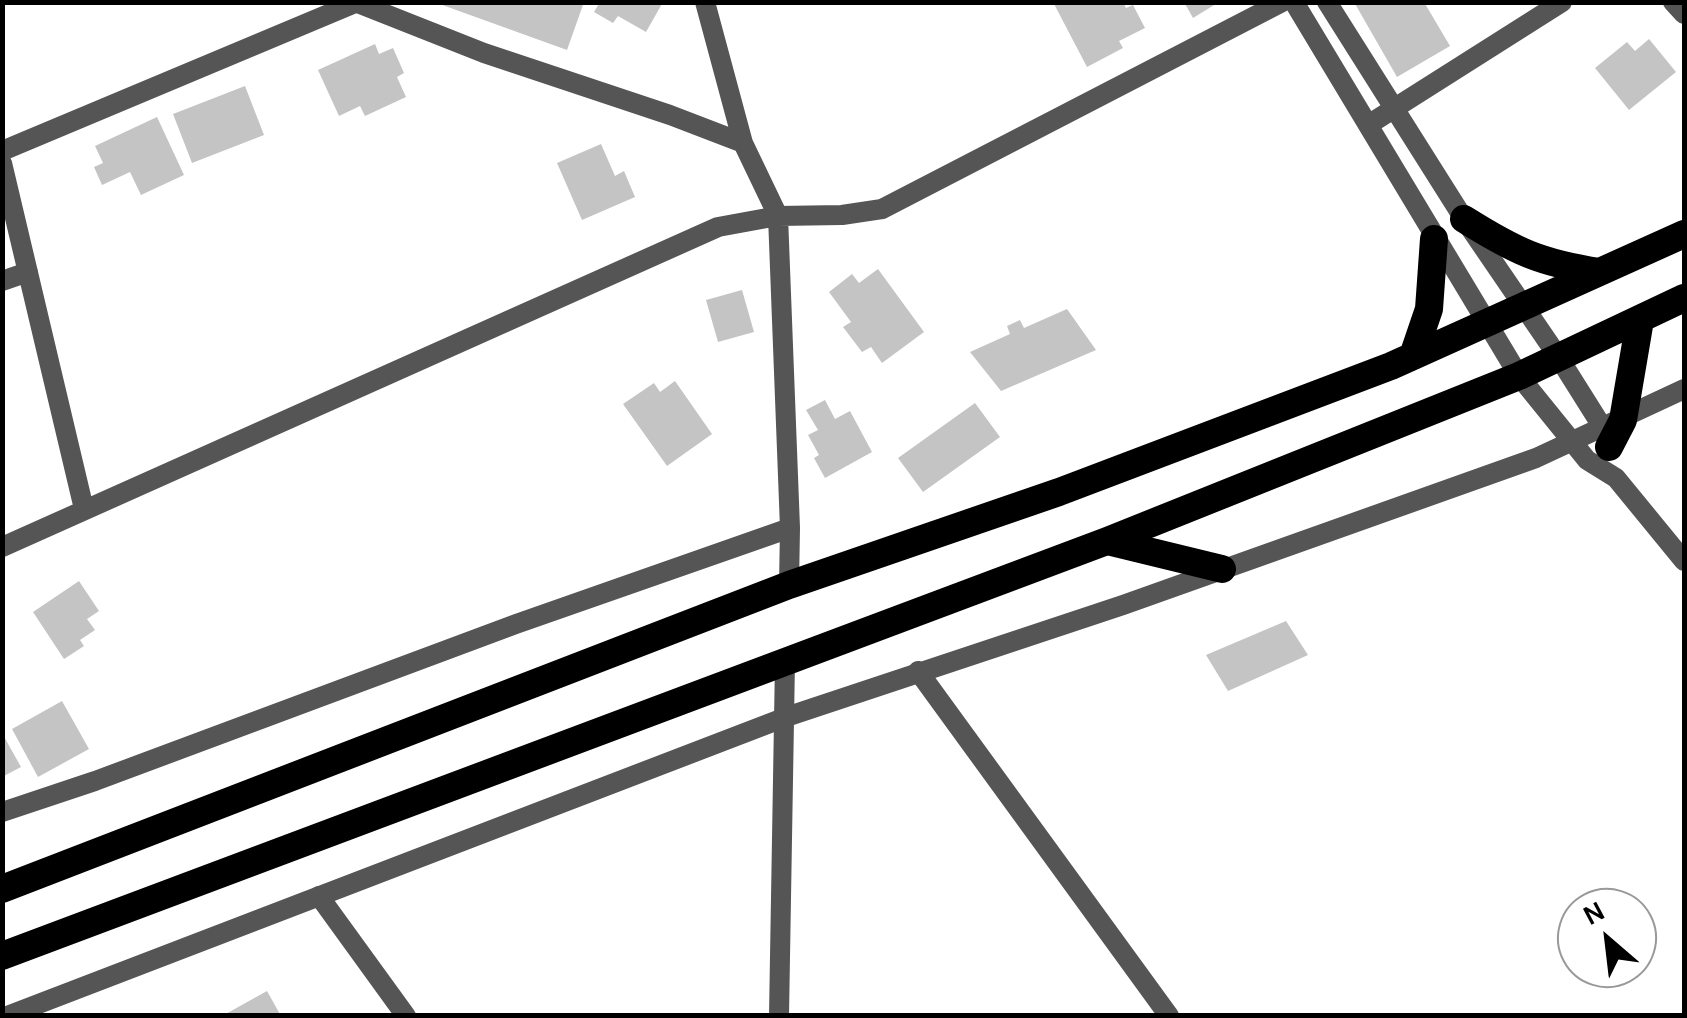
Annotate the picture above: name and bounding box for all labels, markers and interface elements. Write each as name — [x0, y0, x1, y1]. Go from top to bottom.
north arrow — [1557, 888, 1657, 988]
text: N — [1577, 894, 1610, 932]

